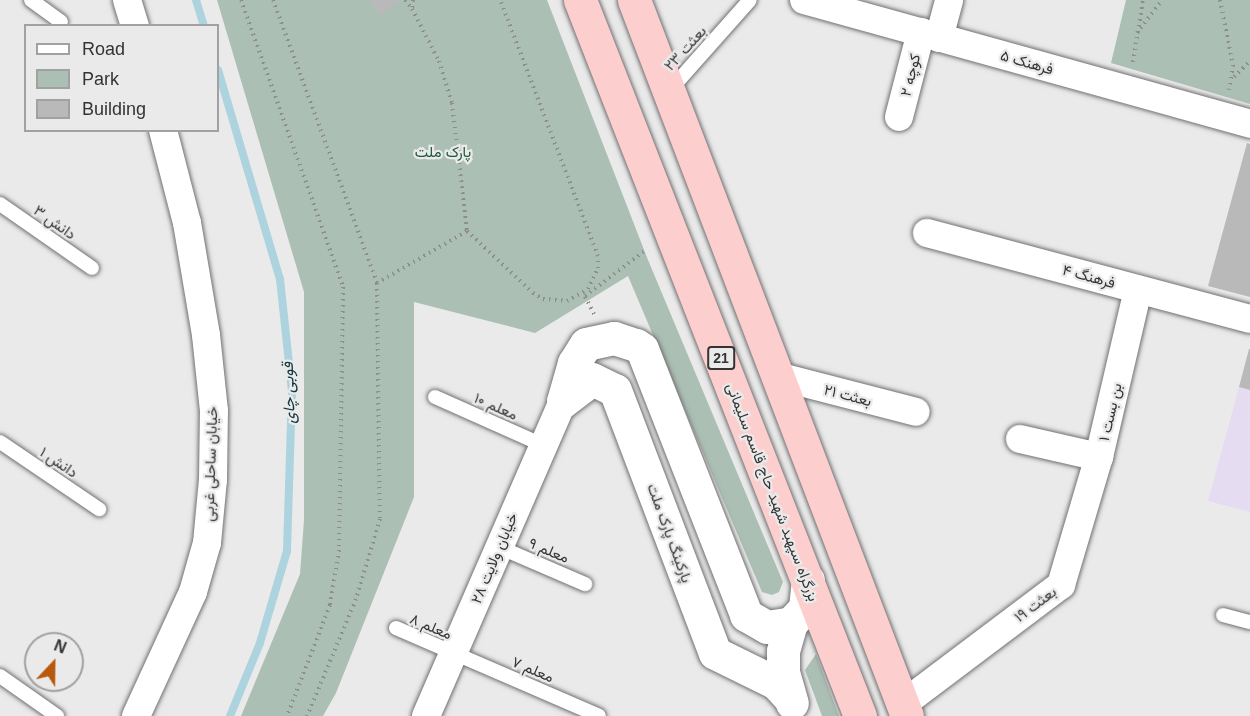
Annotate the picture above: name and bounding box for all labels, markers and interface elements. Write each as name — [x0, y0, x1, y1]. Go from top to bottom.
street label: بعثت ۲۳ — [660, 22, 710, 74]
legend — [24, 24, 219, 132]
text: Road — [82, 39, 125, 59]
street label: فرهنک ۵ — [999, 46, 1055, 78]
street label: کوچه ۲ — [896, 52, 924, 98]
text: Park — [82, 69, 119, 89]
text: Building — [82, 99, 146, 119]
park label: پارک ملت — [415, 143, 471, 161]
street label: دانش ۳ — [30, 201, 80, 243]
street label: فرهنگ ۴ — [1061, 260, 1117, 292]
road number: 21 — [706, 347, 736, 369]
water label: قوبی چای — [278, 362, 300, 424]
street label: بزرگراه سپهبد شهید حاج قاسم سلیمانی — [723, 380, 823, 604]
street label: بعثت ۲۱ — [822, 380, 874, 410]
street label: بن بست ۱ — [1095, 381, 1125, 443]
street label: معلم ۱۰ — [471, 388, 521, 424]
street label: خیابان ساحلی غربی — [199, 406, 221, 522]
street label: دانش ۱ — [37, 443, 81, 481]
street label: پارکینگ پارک ملت — [644, 481, 696, 585]
street label: خیابان ولایت ۲۸ — [467, 510, 521, 606]
street label: معلم ۹ — [526, 533, 572, 567]
street label: بعثت ۱۹ — [1010, 582, 1060, 626]
street label: معلم ۸ — [407, 609, 455, 643]
north arrow — [24, 632, 84, 692]
text: N — [52, 637, 69, 657]
street label: معلم ۷ — [509, 652, 557, 686]

